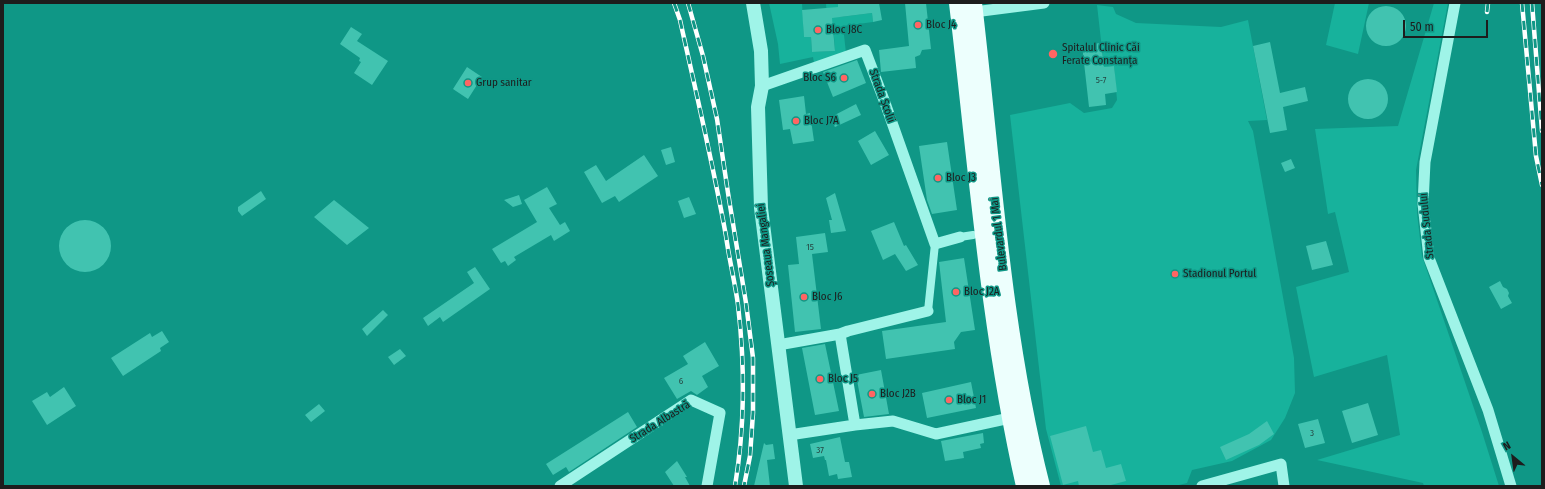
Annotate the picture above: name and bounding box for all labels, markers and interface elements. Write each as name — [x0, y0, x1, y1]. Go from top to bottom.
scale bar — [1405, 12, 1490, 38]
place label: Bloc J4 — [926, 18, 956, 32]
marker: Bloc J4 — [913, 20, 923, 30]
text: 50 m — [1410, 20, 1434, 34]
place label: Bloc J8C — [826, 23, 862, 37]
marker: Bloc J8C — [813, 25, 823, 35]
place label: Spitalul Clinic Căi Ferate Constanța — [1062, 41, 1140, 67]
marker: Spitalul Clinic Căi Ferate Constanța — [1047, 48, 1059, 60]
street label: Strada Școlii — [866, 67, 898, 125]
place label: Bloc S6 — [803, 71, 836, 85]
marker: Bloc S6 — [839, 73, 849, 83]
house number: 5-7 — [1096, 75, 1106, 85]
place label: Grup sanitar — [476, 76, 532, 90]
marker: Grup sanitar — [463, 78, 473, 88]
place label: Bloc J7A — [804, 114, 839, 128]
marker: Bloc J7A — [791, 116, 801, 126]
place label: Bloc J3 — [946, 171, 976, 185]
marker: Bloc J3 — [933, 173, 943, 183]
street label: Strada Sudului — [1417, 192, 1437, 260]
street label: Bulevardul 1 Mai — [988, 197, 1010, 271]
street label: Șoseaua Mangaliei — [754, 203, 778, 287]
house number: 15 — [806, 242, 814, 252]
place label: Stadionul Portul — [1183, 267, 1256, 281]
marker: Stadionul Portul — [1170, 269, 1180, 279]
place label: Bloc J2A — [964, 285, 1000, 299]
marker: Bloc J2A — [951, 287, 961, 297]
place label: Bloc J6 — [812, 290, 842, 304]
marker: Bloc J6 — [799, 292, 809, 302]
place label: Bloc J5 — [828, 372, 858, 386]
marker: Bloc J5 — [815, 374, 825, 384]
house number: 6 — [679, 376, 683, 386]
place label: Bloc J2B — [880, 387, 916, 401]
marker: Bloc J2B — [867, 389, 877, 399]
place label: Bloc J1 — [957, 393, 986, 407]
marker: Bloc J1 — [944, 395, 954, 405]
street label: Strada Albastră — [627, 398, 693, 446]
house number: 3 — [1310, 428, 1314, 438]
north arrow — [1493, 437, 1533, 477]
text: N — [1501, 439, 1513, 453]
house number: 37 — [816, 445, 824, 455]

